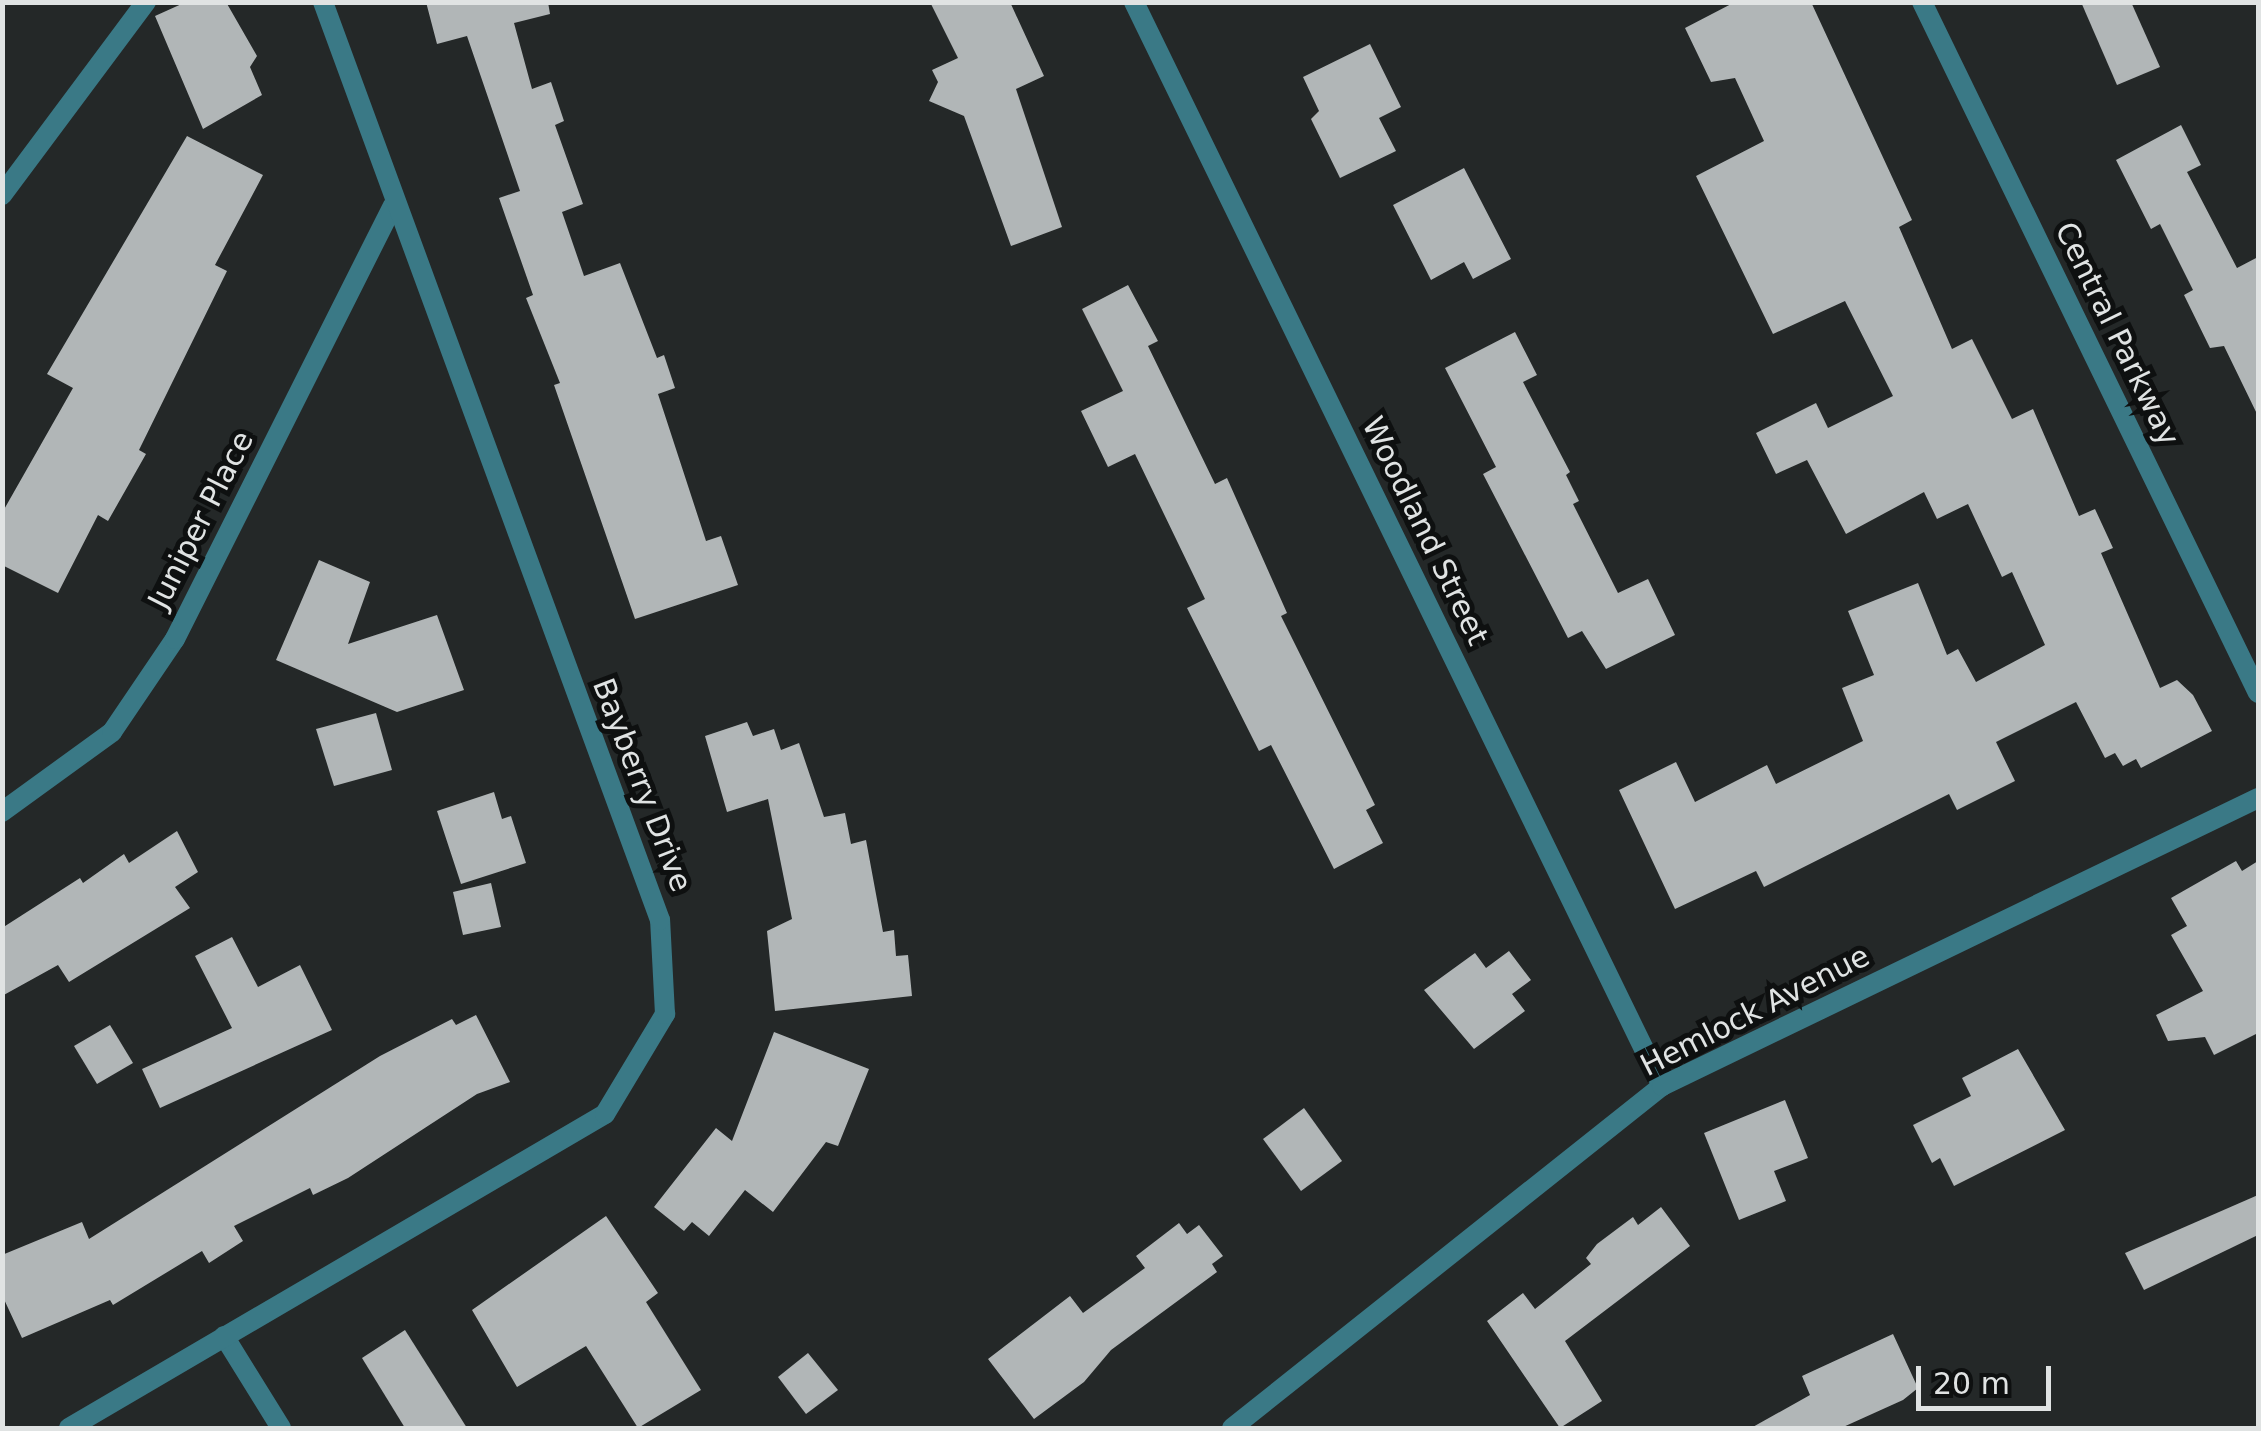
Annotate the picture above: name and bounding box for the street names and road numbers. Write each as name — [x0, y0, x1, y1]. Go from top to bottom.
street label: Central Parkway — [2047, 216, 2187, 452]
street label: Woodland Street — [1354, 411, 1496, 651]
street label: Juniper Place — [141, 425, 261, 615]
street label: Bayberry Drive — [585, 673, 699, 897]
street label: Hemlock Avenue — [1635, 938, 1875, 1084]

